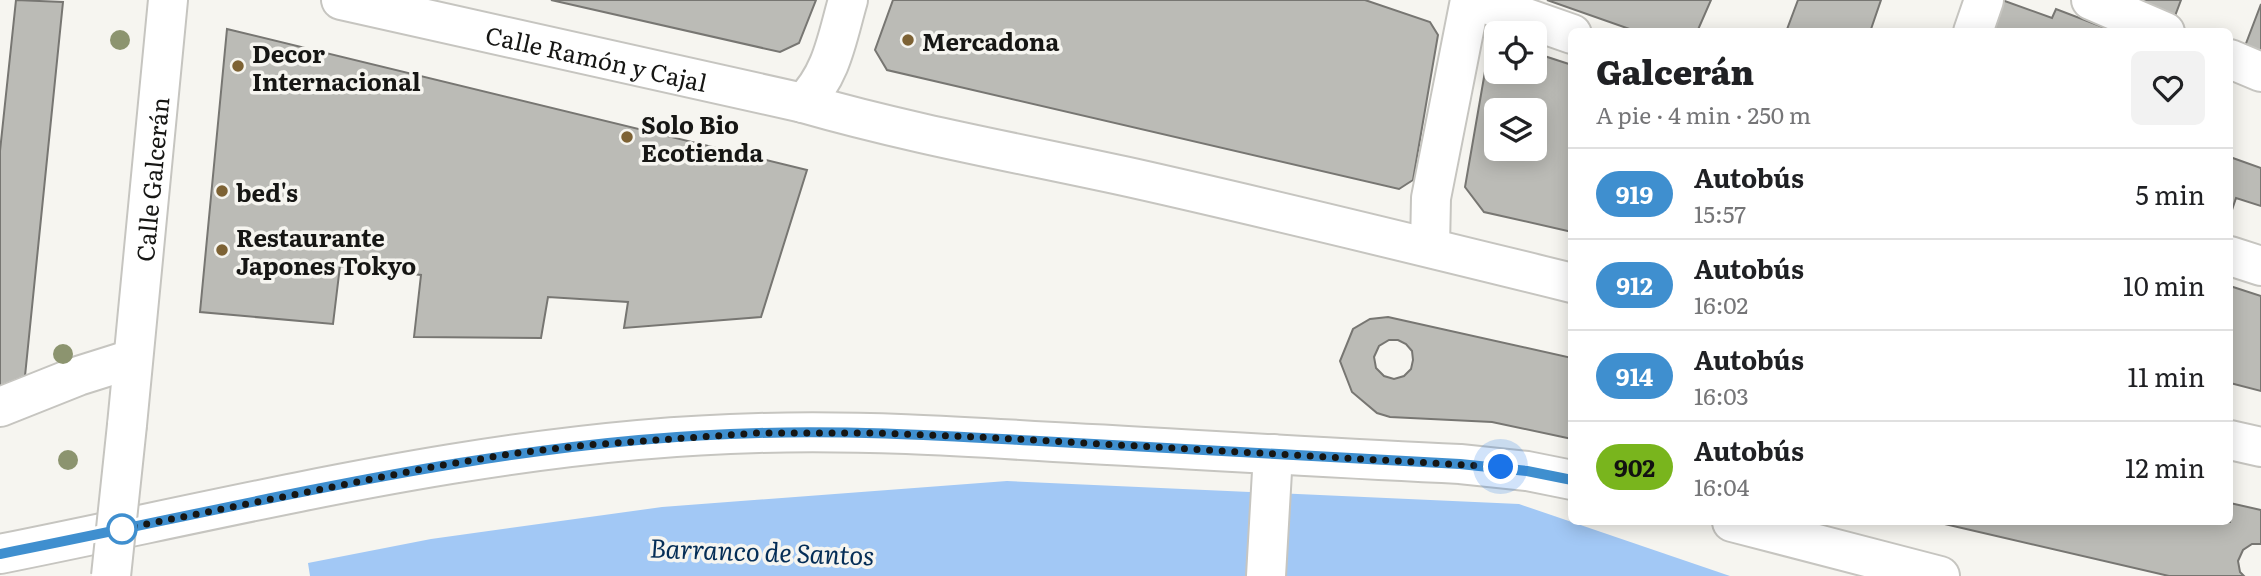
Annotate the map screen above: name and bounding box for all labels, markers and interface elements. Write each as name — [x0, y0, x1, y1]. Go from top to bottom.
street label: Calle Ramón y Cajal — [483, 15, 711, 99]
map controls — [1484, 21, 1547, 161]
button: locate — [1484, 21, 1547, 84]
place label: Mercadona — [922, 23, 1059, 58]
marker: Mercadona — [900, 32, 916, 48]
place label: Decor Internacional — [252, 35, 421, 98]
text: Galcerán — [1596, 46, 1754, 95]
button: heart — [2131, 51, 2205, 125]
marker: Decor Internacional — [230, 58, 246, 74]
street label: Calle Galcerán — [125, 95, 176, 263]
text: A pie · 4 min · 250 m — [1596, 97, 1811, 131]
button: layers — [1484, 98, 1547, 161]
place label: Solo Bio Ecotienda — [641, 106, 763, 169]
marker: Solo Bio Ecotienda — [619, 129, 635, 145]
text: Autobús — [1694, 157, 1804, 196]
place label: bed's — [236, 174, 298, 209]
text: 5 min — [2136, 174, 2205, 213]
text: 919 — [1616, 176, 1653, 211]
marker: bed's — [214, 183, 230, 199]
text: 15:57 — [1694, 196, 1746, 230]
place label: Restaurante Japones Tokyo — [236, 219, 416, 282]
marker: Restaurante Japones Tokyo — [214, 242, 230, 258]
text: Autobús — [1694, 248, 1804, 287]
text: 10 min — [2123, 265, 2205, 304]
text: 912 — [1616, 267, 1653, 302]
text: 16:02 — [1694, 287, 1748, 321]
text: Autobús — [1694, 339, 1804, 378]
text: 11 min — [2128, 356, 2205, 395]
text: 914 — [1616, 358, 1653, 393]
text: 16:03 — [1694, 378, 1749, 412]
text: Autobús — [1694, 430, 1804, 469]
text: 12 min — [2125, 447, 2205, 486]
your location — [1483, 449, 1518, 484]
text: 902 — [1614, 449, 1655, 484]
text: 16:04 — [1694, 469, 1749, 503]
unlabelled marker — [107, 514, 137, 544]
water label: Barranco de Santos — [649, 527, 875, 573]

